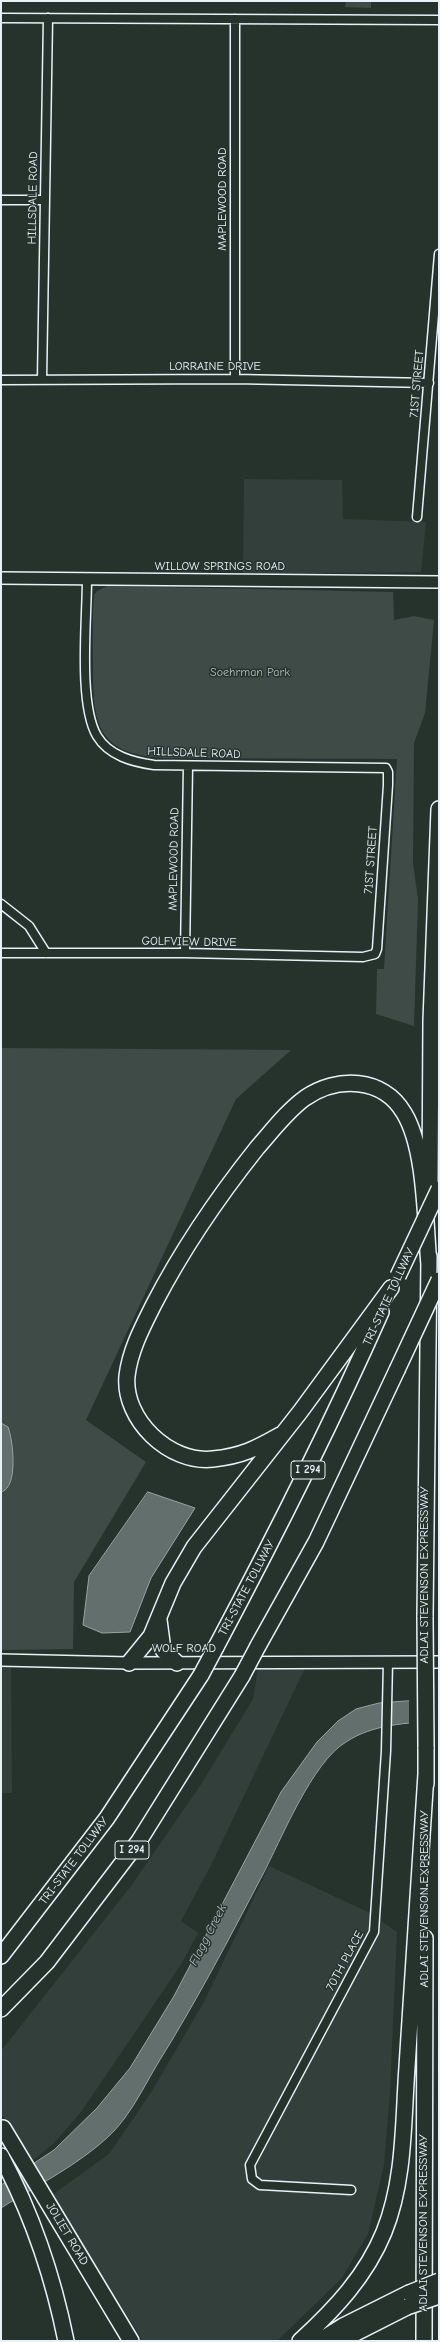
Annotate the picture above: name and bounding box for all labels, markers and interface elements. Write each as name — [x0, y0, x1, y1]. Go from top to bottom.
street label: MAPLEWOOD ROAD — [216, 147, 230, 251]
street label: HILLSDALE ROAD — [25, 151, 41, 245]
street label: 71ST STREET — [407, 349, 427, 419]
street label: LORRAINE DRIVE — [169, 360, 261, 374]
street label: WILLOW SPRINGS ROAD — [155, 560, 285, 574]
park label: Soehrman Park — [210, 666, 290, 680]
street label: HILLSDALE ROAD — [147, 744, 241, 762]
street label: MAPLEWOOD ROAD — [166, 807, 182, 911]
street label: 71ST STREET — [361, 826, 381, 894]
street label: GOLFVIEW DRIVE — [141, 934, 237, 950]
street label: TRI-STATE TOLLWAY — [360, 1246, 418, 1348]
road number: I 294 — [291, 1461, 325, 1479]
street label: ADLAI STEVENSON EXPRESSWAY — [418, 1486, 432, 1664]
street label: TRI-STATE TOLLWAY — [216, 1538, 278, 1638]
street label: WOLF ROAD — [152, 1642, 216, 1656]
street label: ADLAI STEVENSON EXPRESSWAY — [418, 1810, 432, 1988]
street label: TRI-STATE TOLLWAY — [36, 1814, 112, 1908]
road number: I 294 — [115, 1841, 149, 1859]
water label: Flagg Creek — [186, 1902, 230, 1968]
street label: 70TH PLACE — [323, 1928, 367, 1994]
street label: ADLAI STEVENSON EXPRESSWAY — [417, 2134, 431, 2312]
street label: JOLIET ROAD — [43, 2200, 91, 2268]

